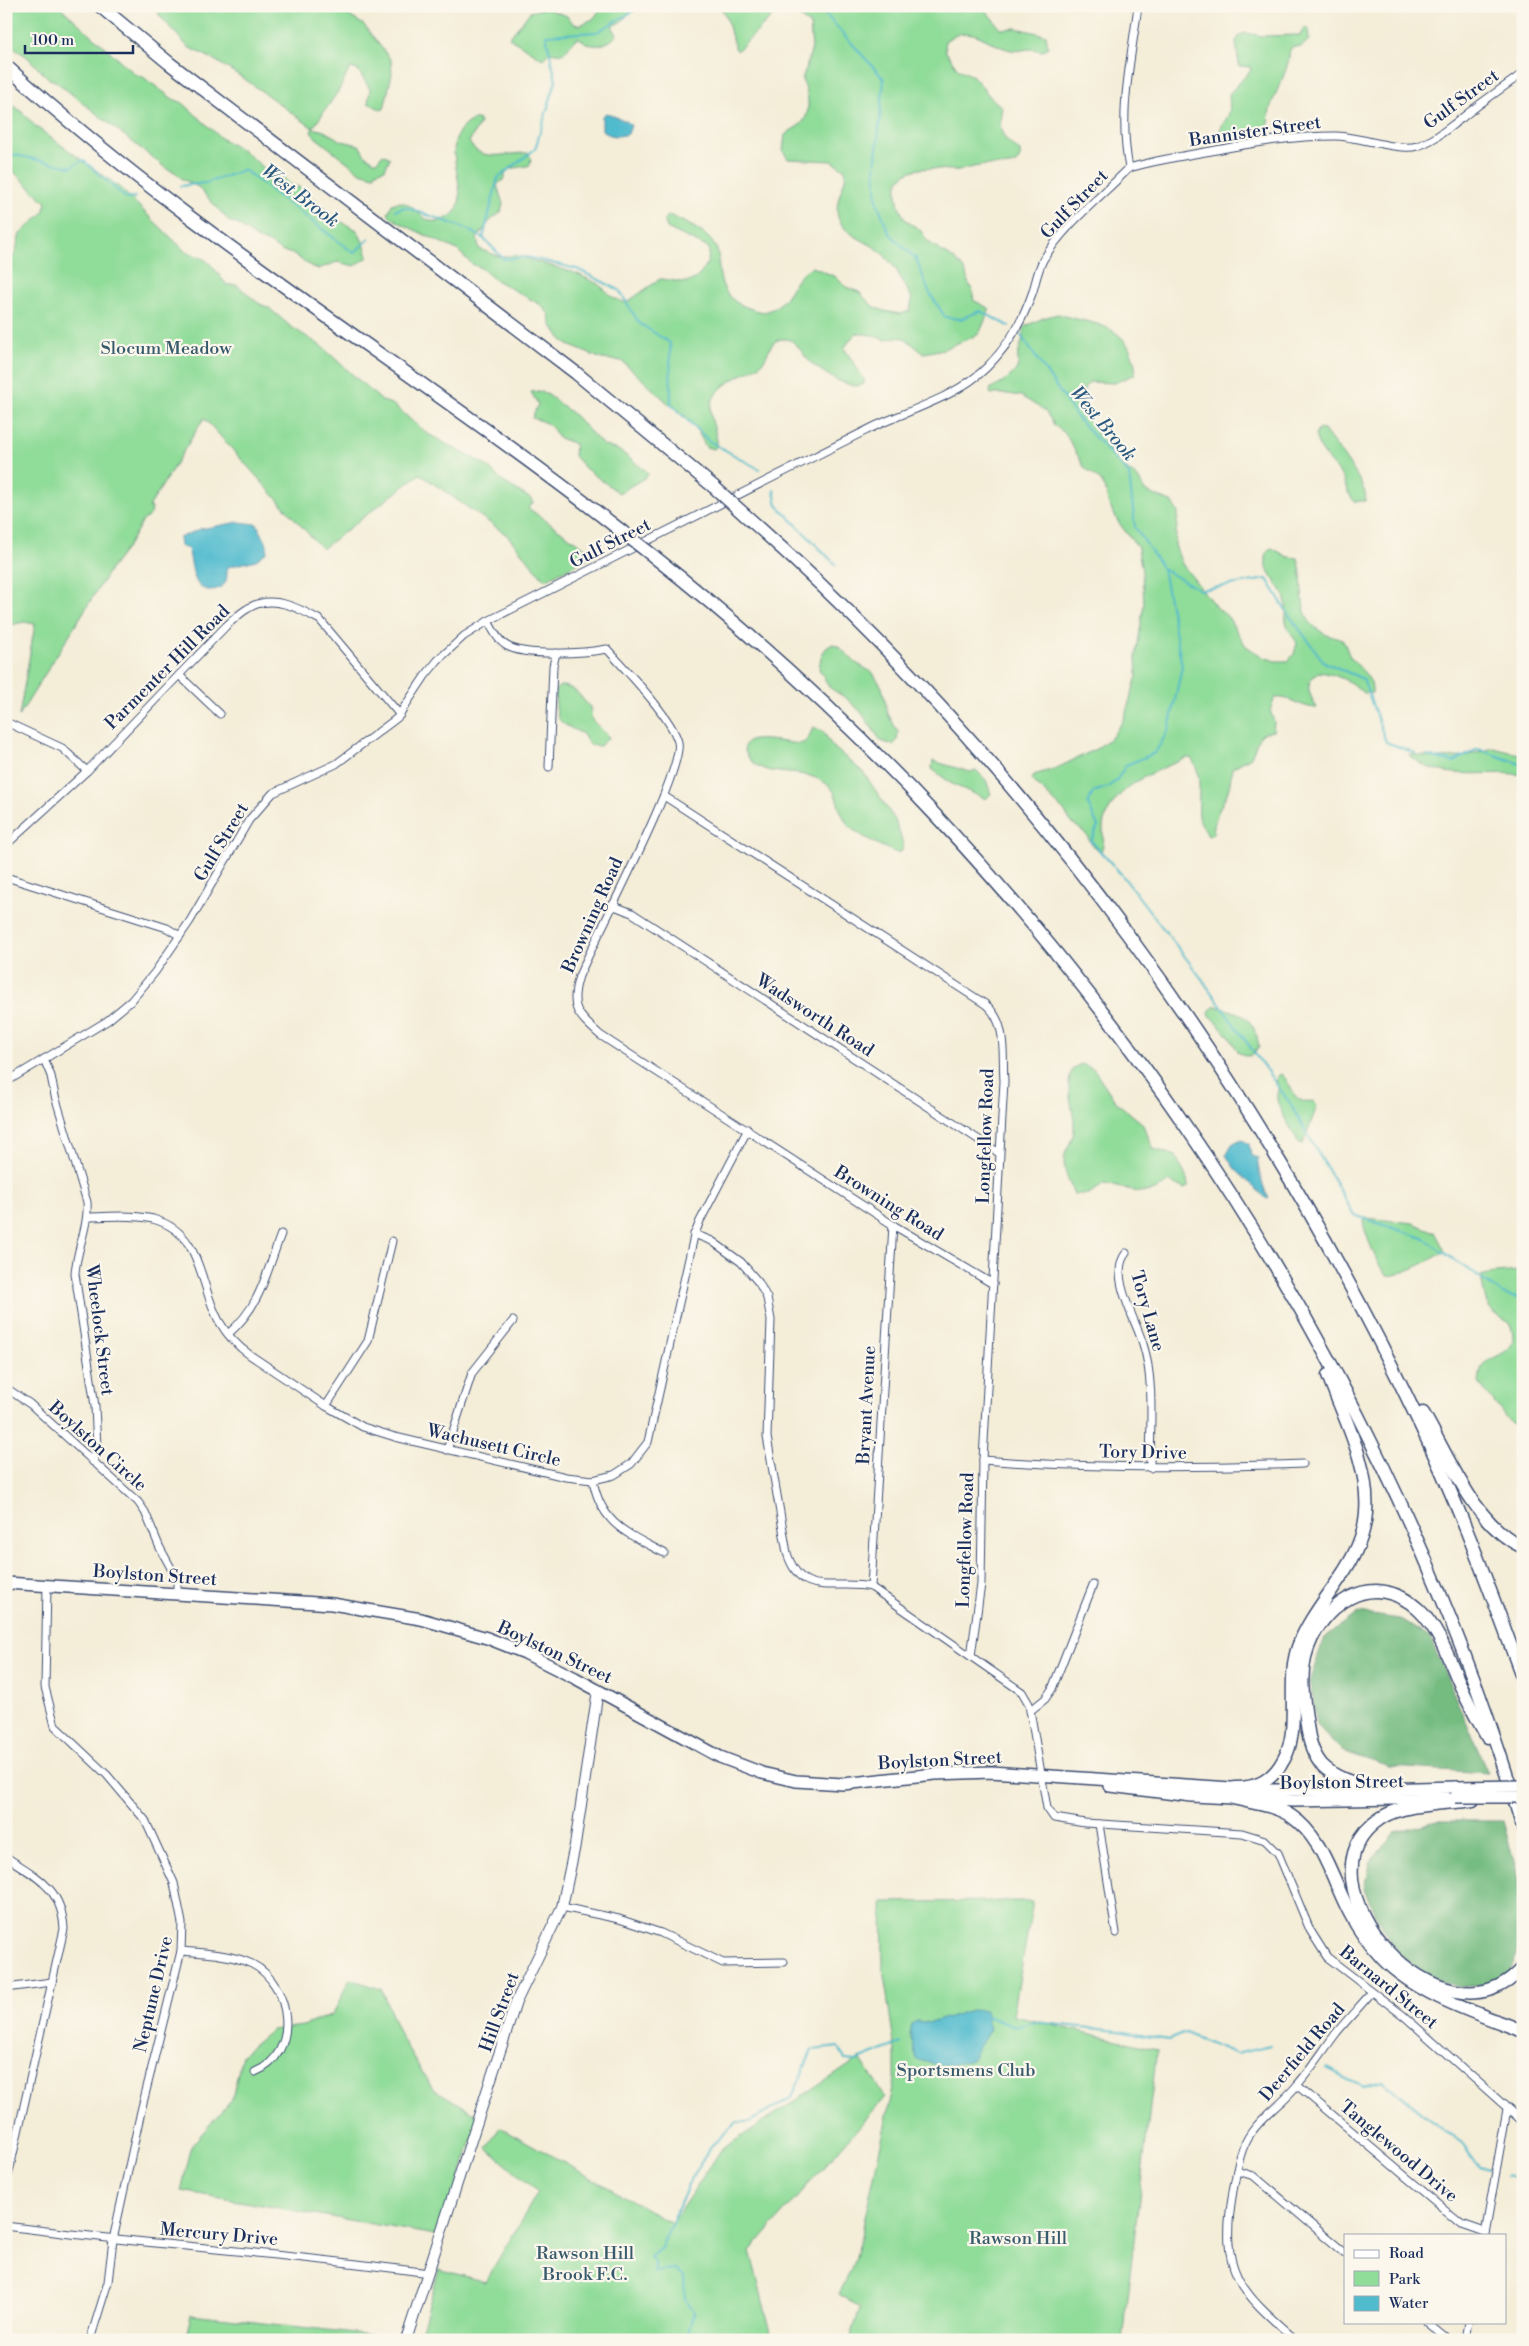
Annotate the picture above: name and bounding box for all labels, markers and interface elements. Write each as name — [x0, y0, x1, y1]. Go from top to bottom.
scale bar — [25, 22, 132, 54]
text: 100 m — [32, 31, 74, 50]
street label: Gulf Street — [1419, 64, 1504, 135]
street label: Bannister Street — [1187, 111, 1323, 152]
water label: West Brook — [257, 159, 344, 233]
street label: Gulf Street — [1036, 164, 1114, 244]
park label: Slocum Meadow — [100, 337, 232, 360]
water label: West Brook — [1065, 381, 1142, 466]
street label: Gulf Street — [566, 513, 655, 574]
street label: Parmenter Hill Road — [100, 599, 235, 735]
street label: Gulf Street — [189, 798, 254, 886]
street label: Browning Road — [556, 853, 629, 978]
street label: Wadsworth Road — [751, 968, 879, 1063]
street label: Longfellow Road — [972, 1067, 999, 1204]
street label: Browning Road — [829, 1160, 948, 1247]
street label: Wheelock Street — [80, 1262, 119, 1397]
street label: Tory Lane — [1125, 1268, 1170, 1354]
street label: Bryant Avenue — [852, 1345, 881, 1466]
street label: Boylston Circle — [43, 1396, 152, 1497]
street label: Wachusett Circle — [424, 1419, 563, 1472]
street label: Tory Drive — [1099, 1440, 1187, 1465]
street label: Longfellow Road — [952, 1471, 979, 1608]
street label: Boylston Street — [91, 1560, 218, 1591]
street label: Boylston Street — [493, 1615, 616, 1689]
street label: Boylston Street — [876, 1746, 1003, 1775]
street label: Boylston Street — [1279, 1770, 1405, 1795]
street label: Neptune Drive — [129, 1934, 178, 2055]
street label: Barnard Street — [1334, 1940, 1443, 2035]
street label: Hill Street — [474, 1968, 525, 2055]
street label: Deerfield Road — [1255, 1998, 1351, 2106]
park label: Sportsmens Club — [897, 2059, 1035, 2082]
street label: Tanglewood Drive — [1335, 2095, 1463, 2208]
street label: Mercury Drive — [159, 2218, 279, 2251]
park label: Rawson Hill — [969, 2227, 1068, 2250]
legend — [1344, 2234, 1506, 2324]
park label: Rawson Hill Brook F.C. — [536, 2242, 635, 2286]
text: Road — [1389, 2244, 1424, 2263]
text: Park — [1389, 2270, 1421, 2289]
text: Water — [1388, 2294, 1429, 2313]

